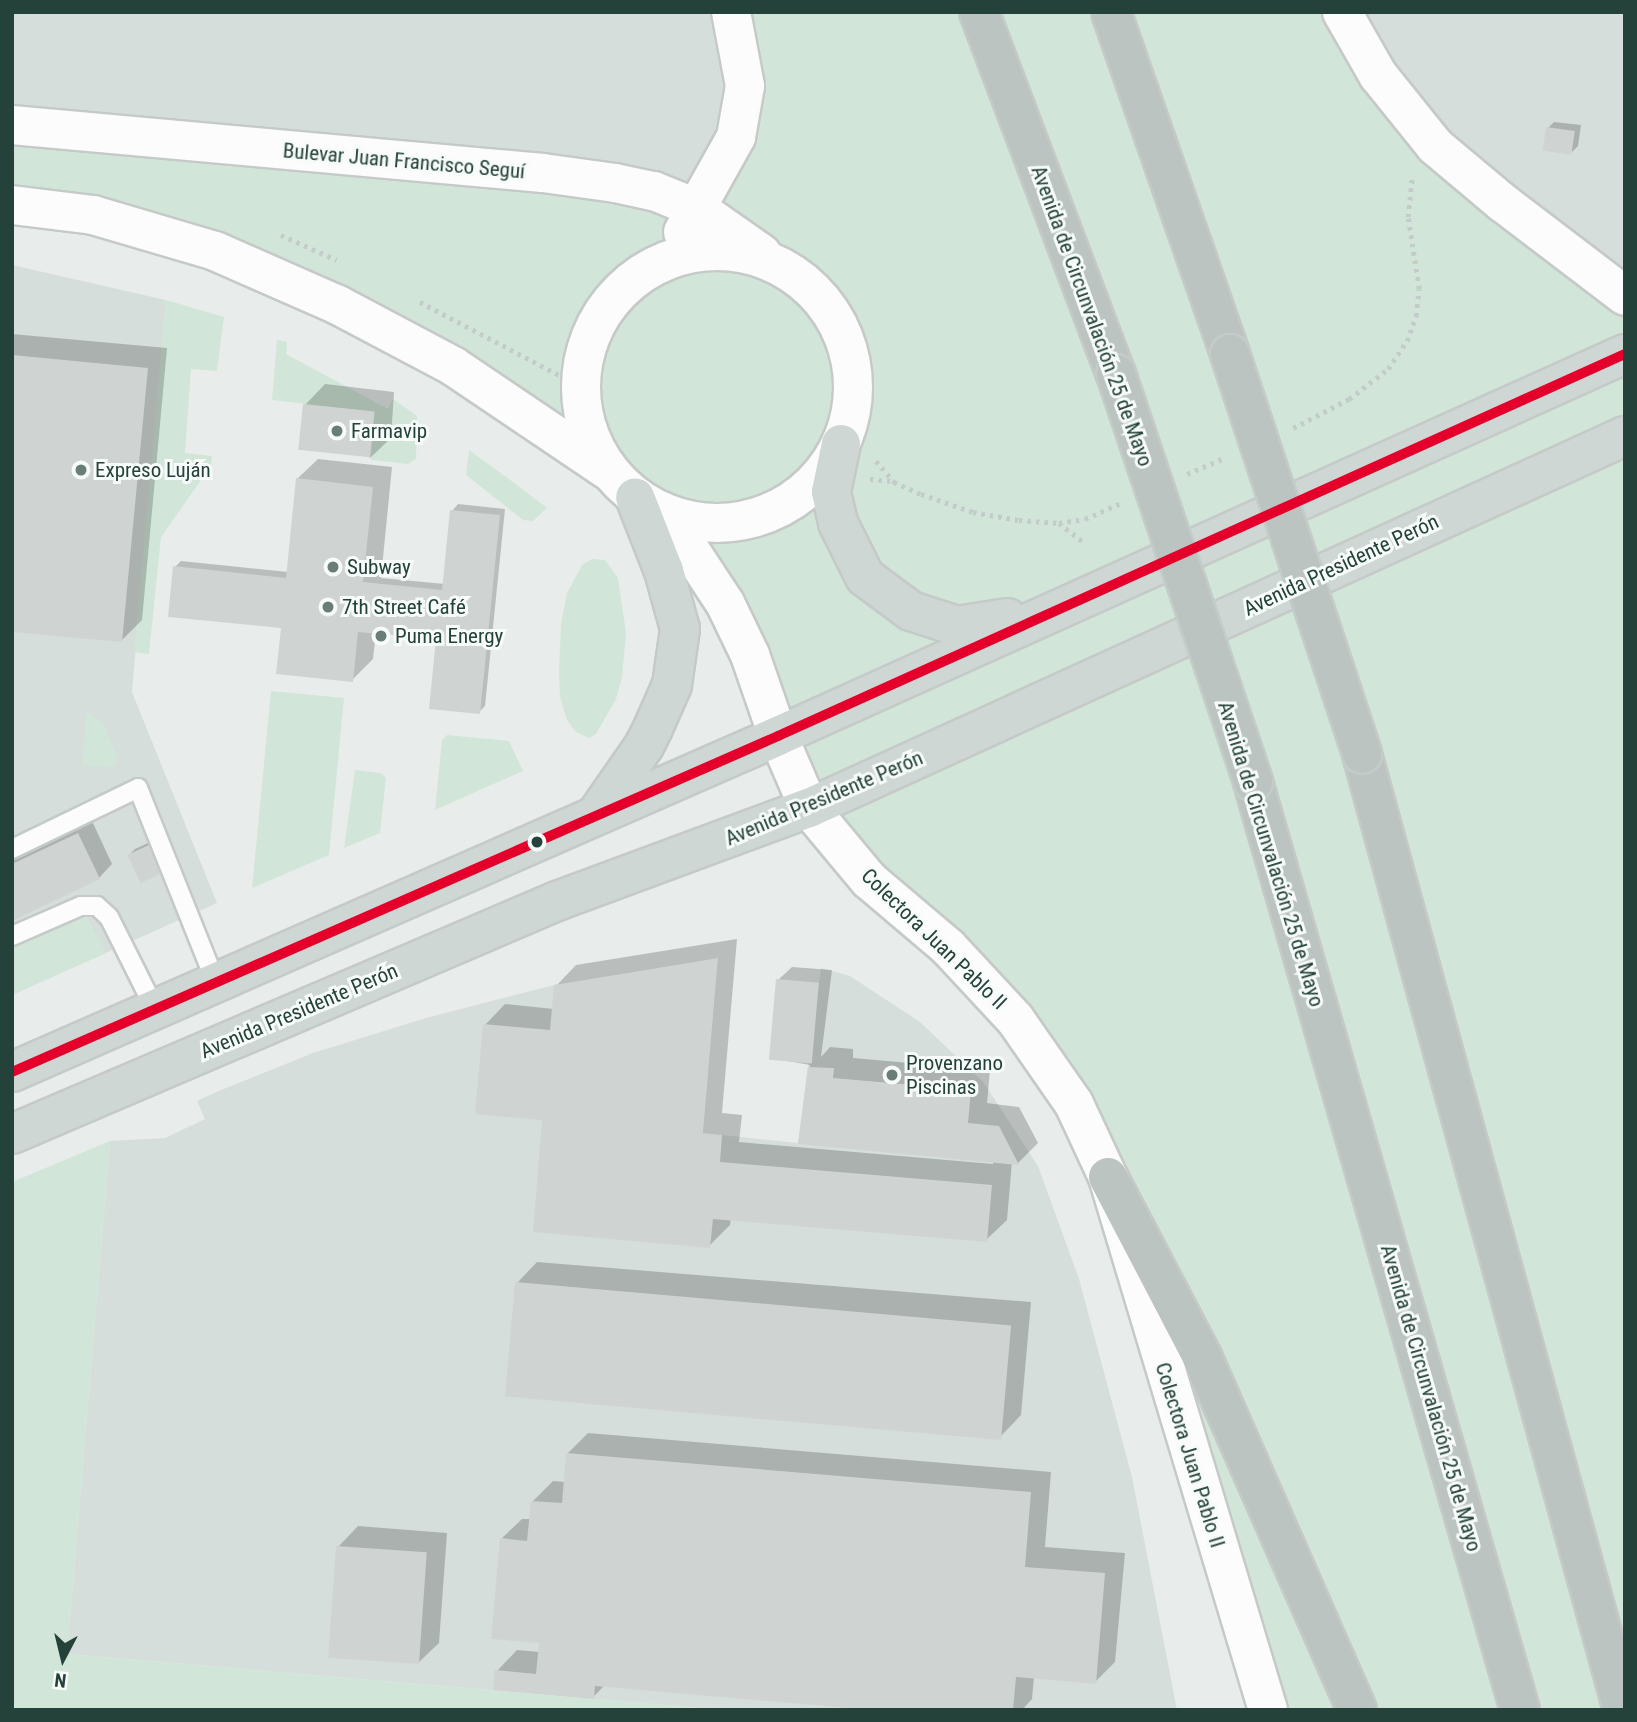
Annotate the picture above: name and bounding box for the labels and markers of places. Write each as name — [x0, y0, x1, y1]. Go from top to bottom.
place label: Farmavip — [351, 418, 427, 444]
marker: Farmavip — [329, 423, 345, 439]
place label: Expreso Luján — [95, 457, 211, 483]
marker: Expreso Luján — [73, 462, 89, 478]
place label: Subway — [347, 554, 411, 580]
marker: Subway — [325, 559, 341, 575]
place label: 7th Street Café — [342, 594, 466, 620]
marker: 7th Street Café — [320, 599, 336, 615]
place label: Puma Energy — [395, 623, 503, 649]
marker: Puma Energy — [373, 628, 389, 644]
unlabelled marker — [530, 835, 544, 849]
place label: Provenzano Piscinas — [906, 1050, 1003, 1100]
marker: Provenzano Piscinas — [884, 1067, 900, 1083]

